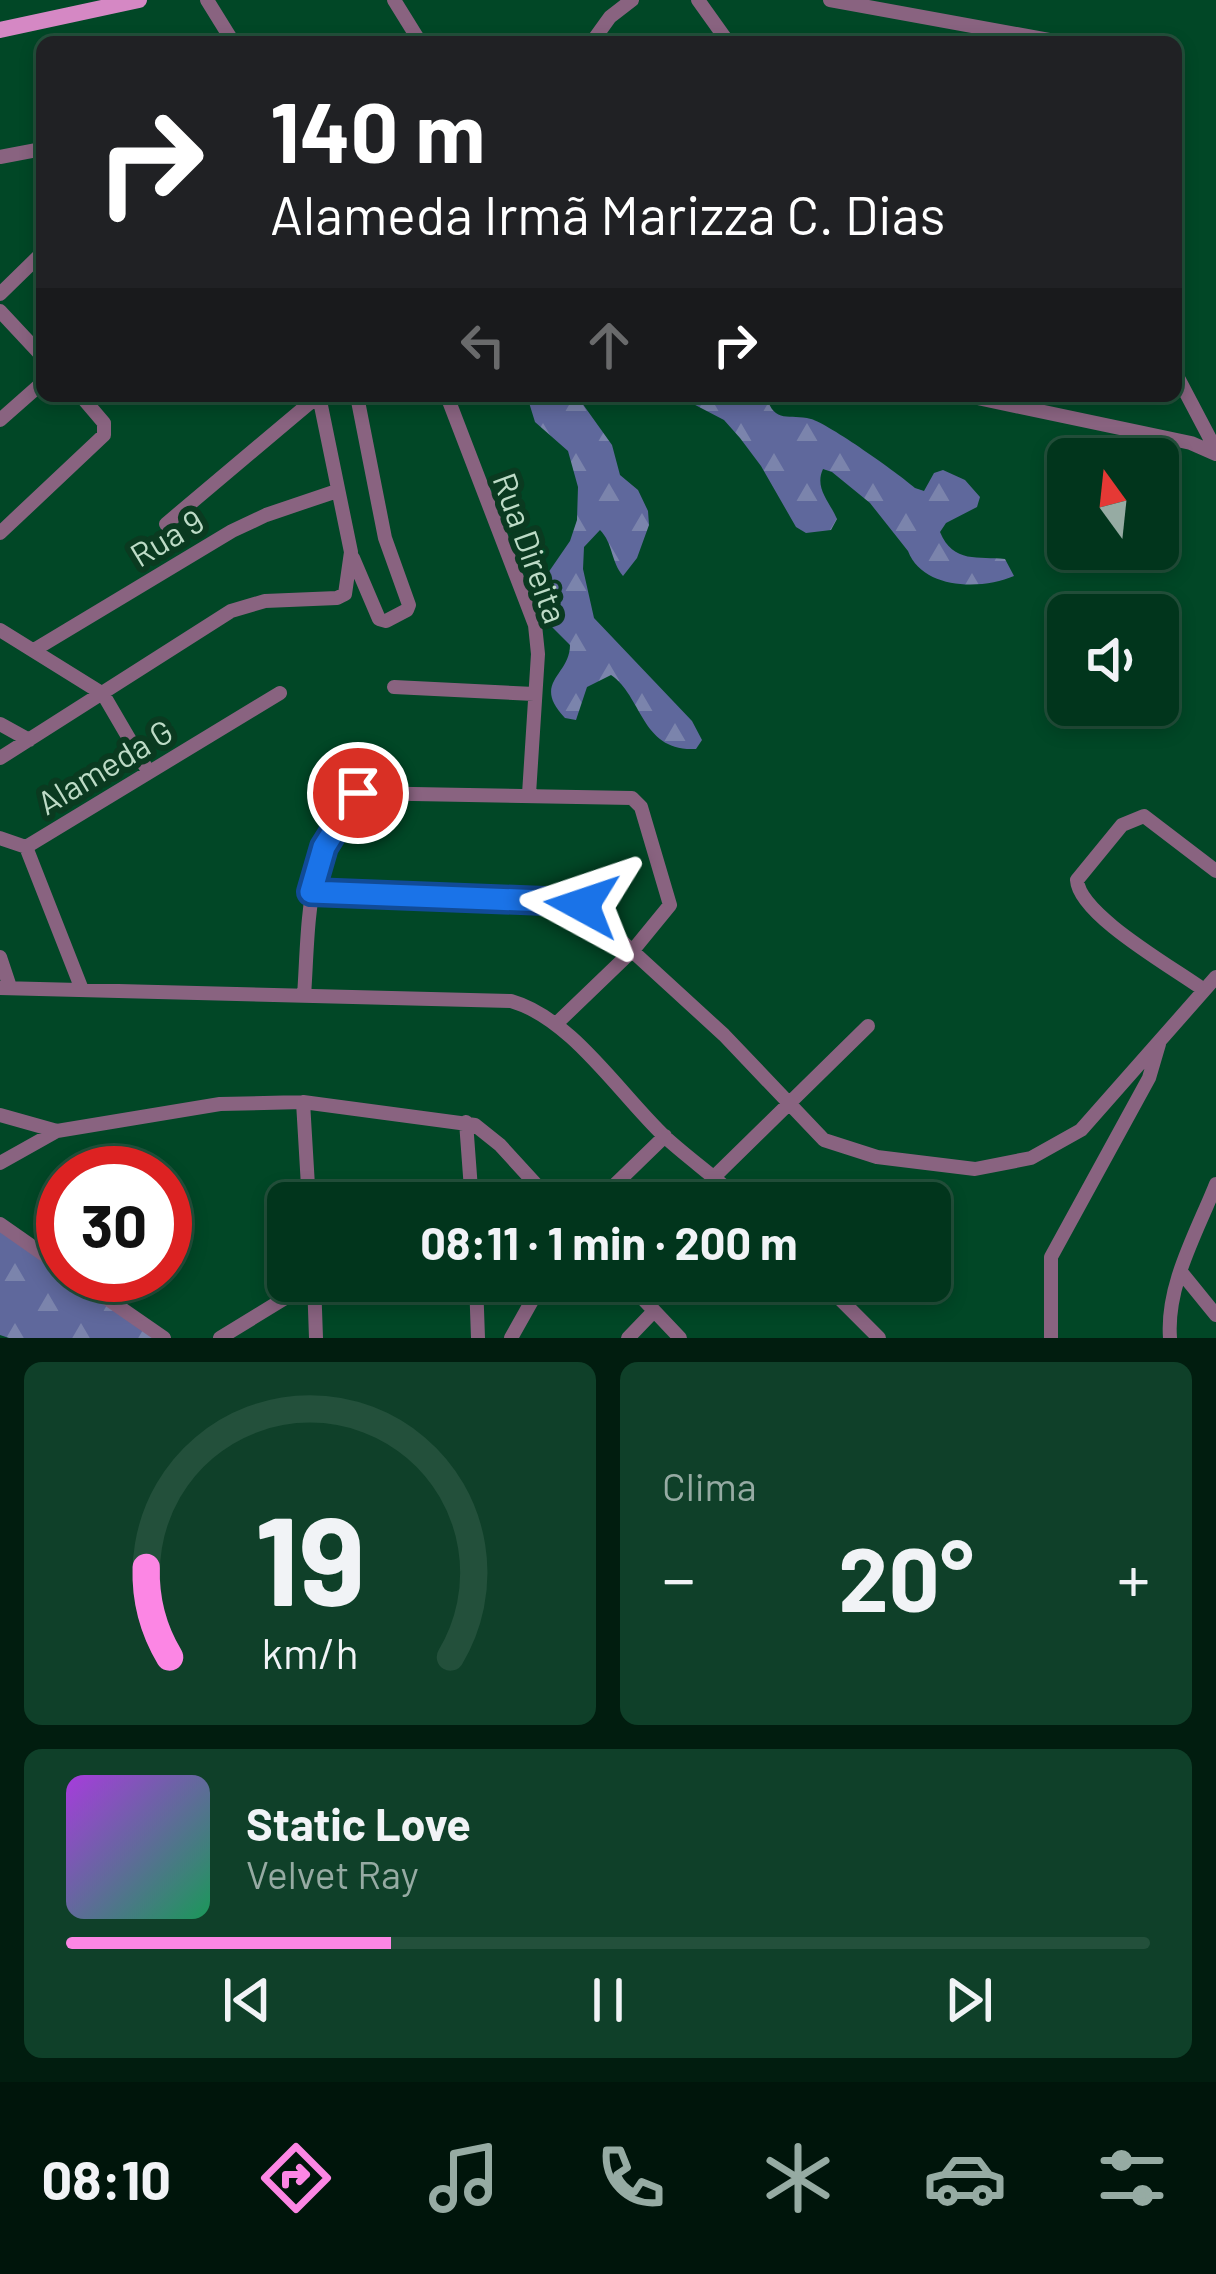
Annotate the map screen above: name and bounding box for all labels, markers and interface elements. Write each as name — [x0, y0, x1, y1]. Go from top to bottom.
text: 140 m — [270, 79, 485, 180]
icon: right — [72, 84, 228, 240]
text: Alameda Irmã Marizza C. Dias — [270, 181, 945, 246]
icon: left — [450, 312, 516, 378]
icon: ahead — [576, 312, 642, 378]
icon: right — [702, 312, 768, 378]
north arrow — [1047, 438, 1179, 570]
map controls — [1047, 438, 1179, 726]
street label: Rua Direita — [485, 467, 577, 628]
street label: Rua 9 — [123, 500, 210, 575]
button: sound — [1047, 594, 1179, 726]
street label: Alameda G — [30, 710, 179, 822]
pin — [307, 742, 409, 844]
icon: arrive — [325, 760, 391, 826]
position arrow — [519, 842, 645, 968]
speed limit sign: 30 — [36, 1146, 192, 1302]
text: 08:11 · 1 min · 200 m — [420, 1215, 798, 1269]
text: Clima — [662, 1462, 757, 1509]
text: 19 — [255, 1481, 365, 1631]
text: 20° — [838, 1522, 974, 1630]
text: − — [662, 1537, 695, 1616]
text: + — [1117, 1537, 1150, 1616]
text: km/h — [261, 1625, 359, 1677]
text: Static Love — [246, 1796, 471, 1850]
text: Velvet Ray — [246, 1850, 419, 1897]
icon: previous — [214, 1967, 280, 2033]
icon: pause — [575, 1967, 641, 2033]
icon: next — [936, 1967, 1002, 2033]
icon: directions — [254, 2136, 338, 2220]
icon: music — [422, 2136, 506, 2220]
icon: phone — [589, 2136, 673, 2220]
icon: climate — [756, 2136, 840, 2220]
icon: car — [923, 2136, 1007, 2220]
icon: filters — [1090, 2136, 1174, 2220]
text: 08:10 — [42, 2146, 171, 2211]

